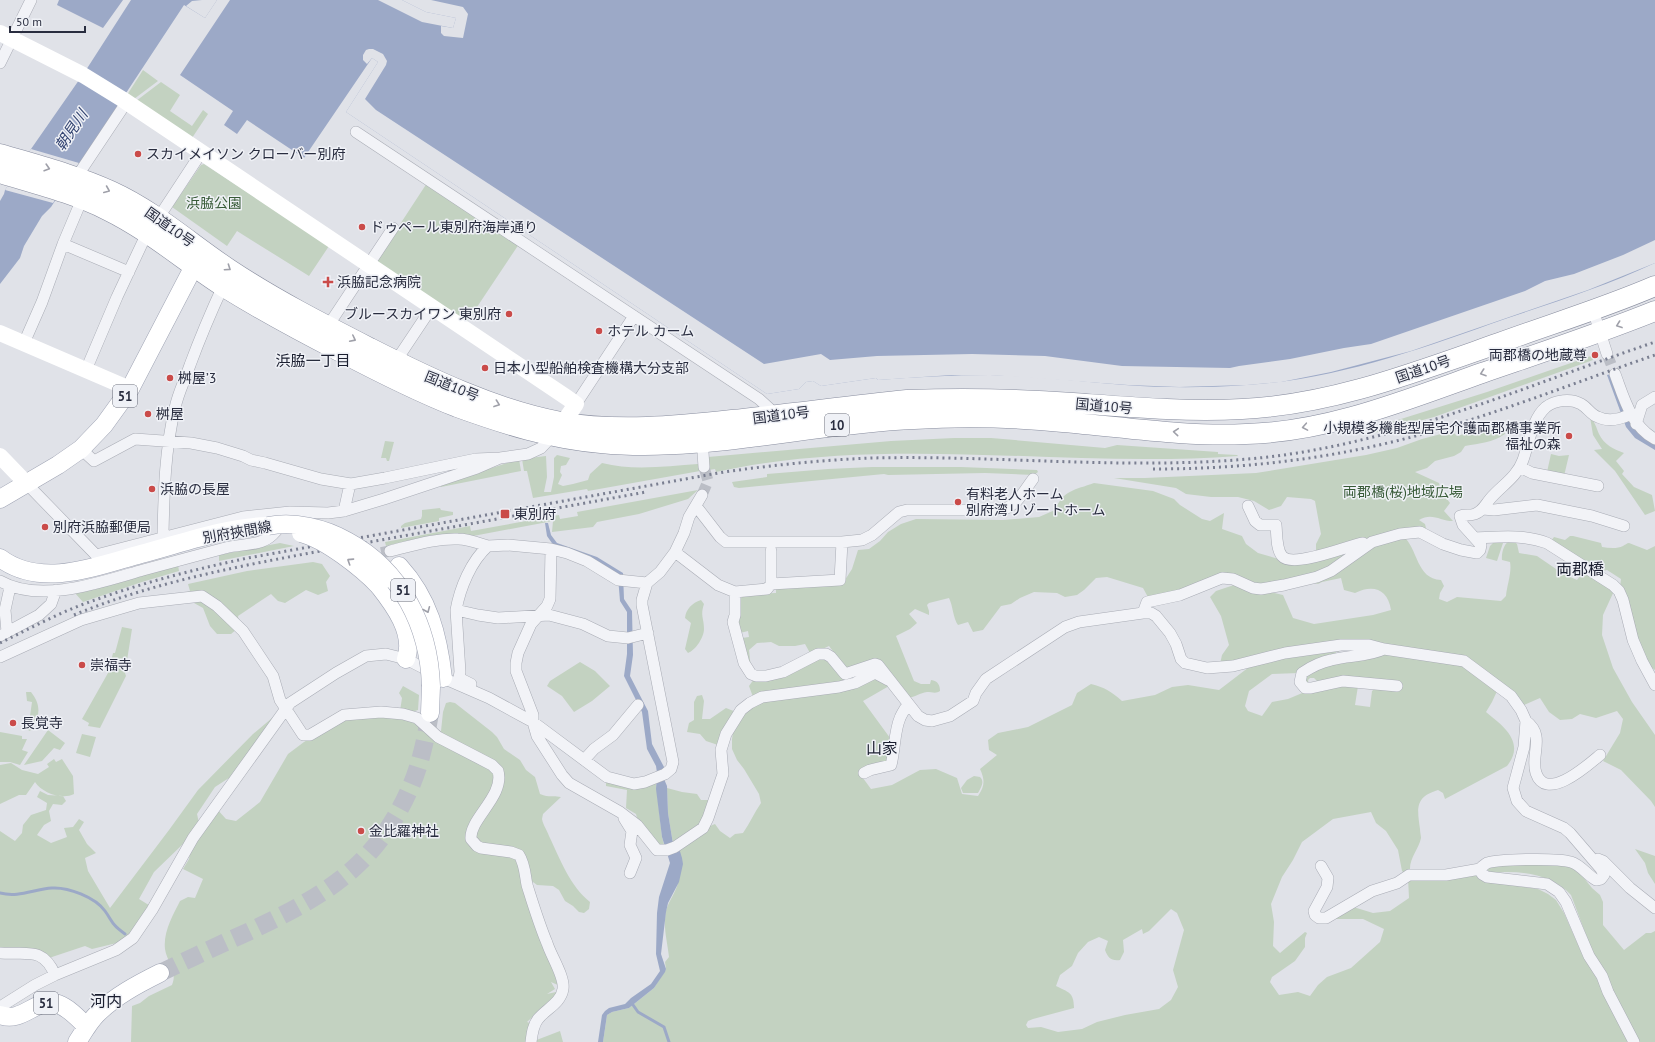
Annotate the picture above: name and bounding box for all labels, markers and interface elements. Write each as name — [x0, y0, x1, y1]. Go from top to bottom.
scale bar — [10, 8, 85, 34]
text: 50 m — [16, 14, 42, 29]
water label: 朝見川 — [51, 104, 93, 154]
place label: スカイメイソン クローバー別府 — [146, 145, 346, 163]
marker: スカイメイソン クローバー別府 — [133, 149, 143, 159]
one-way arrow — [43, 163, 50, 172]
one-way arrow — [103, 185, 111, 193]
park label: 浜脇公園 — [186, 194, 242, 212]
street label: 国道10号 — [141, 203, 199, 251]
place label: ドゥペール東別府海岸通り — [370, 218, 538, 236]
marker: ドゥペール東別府海岸通り — [357, 222, 367, 232]
one-way arrow — [224, 263, 231, 271]
place label: 浜脇記念病院 — [337, 273, 421, 291]
marker: 浜脇記念病院 — [322, 276, 334, 288]
place label: ブルースカイワン 東別府 — [344, 305, 501, 323]
marker: ブルースカイワン 東別府 — [504, 309, 514, 319]
one-way arrow — [1615, 321, 1622, 329]
place label: ホテル カーム — [607, 322, 694, 340]
marker: ホテル カーム — [594, 326, 604, 336]
one-way arrow — [349, 334, 356, 342]
place label: 両郡橋の地蔵尊 — [1489, 346, 1587, 364]
marker: 両郡橋の地蔵尊 — [1590, 350, 1600, 360]
district label: 浜脇一丁目 — [275, 351, 351, 370]
street label: 国道10号 — [1393, 351, 1453, 387]
place label: 日本小型船舶検査機構大分支部 — [493, 359, 689, 377]
marker: 日本小型船舶検査機構大分支部 — [480, 363, 490, 373]
street label: 国道10号 — [422, 367, 482, 405]
one-way arrow — [1479, 368, 1486, 377]
place label: 桝屋’3 — [178, 369, 216, 387]
marker: 桝屋’3 — [165, 373, 175, 383]
road number: 51 — [113, 385, 137, 407]
street label: 国道10号 — [1075, 395, 1133, 417]
one-way arrow — [494, 399, 501, 407]
street label: 国道10号 — [751, 403, 811, 427]
place label: 桝屋 — [156, 405, 184, 423]
marker: 桝屋 — [143, 409, 153, 419]
road number: 10 — [825, 414, 849, 436]
place label: 小規模多機能型居宅介護両郡橋事業所 福祉の森 — [1323, 419, 1561, 453]
one-way arrow — [1302, 422, 1308, 431]
one-way arrow — [1173, 428, 1179, 437]
marker: 小規模多機能型居宅介護両郡橋事業所 福祉の森 — [1564, 431, 1574, 441]
place label: 浜脇の長屋 — [160, 480, 230, 498]
park label: 両郡橋(桜)地域広場 — [1343, 483, 1463, 501]
marker: 浜脇の長屋 — [147, 484, 157, 494]
place label: 有料老人ホーム 別府湾リゾートホーム — [966, 485, 1106, 519]
marker: 有料老人ホーム 別府湾リゾートホーム — [953, 497, 963, 507]
place label: 東別府 — [514, 505, 556, 523]
marker: 東別府 — [499, 508, 511, 520]
street label: 別府挾間線 — [201, 517, 273, 547]
place label: 別府浜脇郵便局 — [53, 518, 151, 536]
marker: 別府浜脇郵便局 — [40, 522, 50, 532]
one-way arrow — [347, 558, 354, 565]
district label: 両郡橋 — [1556, 559, 1604, 579]
road number: 51 — [391, 579, 415, 601]
one-way arrow — [423, 606, 431, 613]
place label: 崇福寺 — [90, 656, 132, 674]
marker: 崇福寺 — [77, 660, 87, 670]
place label: 長覚寺 — [21, 714, 63, 732]
marker: 長覚寺 — [8, 718, 18, 728]
district label: 山家 — [866, 738, 898, 758]
place label: 金比羅神社 — [369, 822, 439, 840]
marker: 金比羅神社 — [356, 826, 366, 836]
district label: 河内 — [90, 991, 122, 1011]
road number: 51 — [34, 992, 58, 1014]

